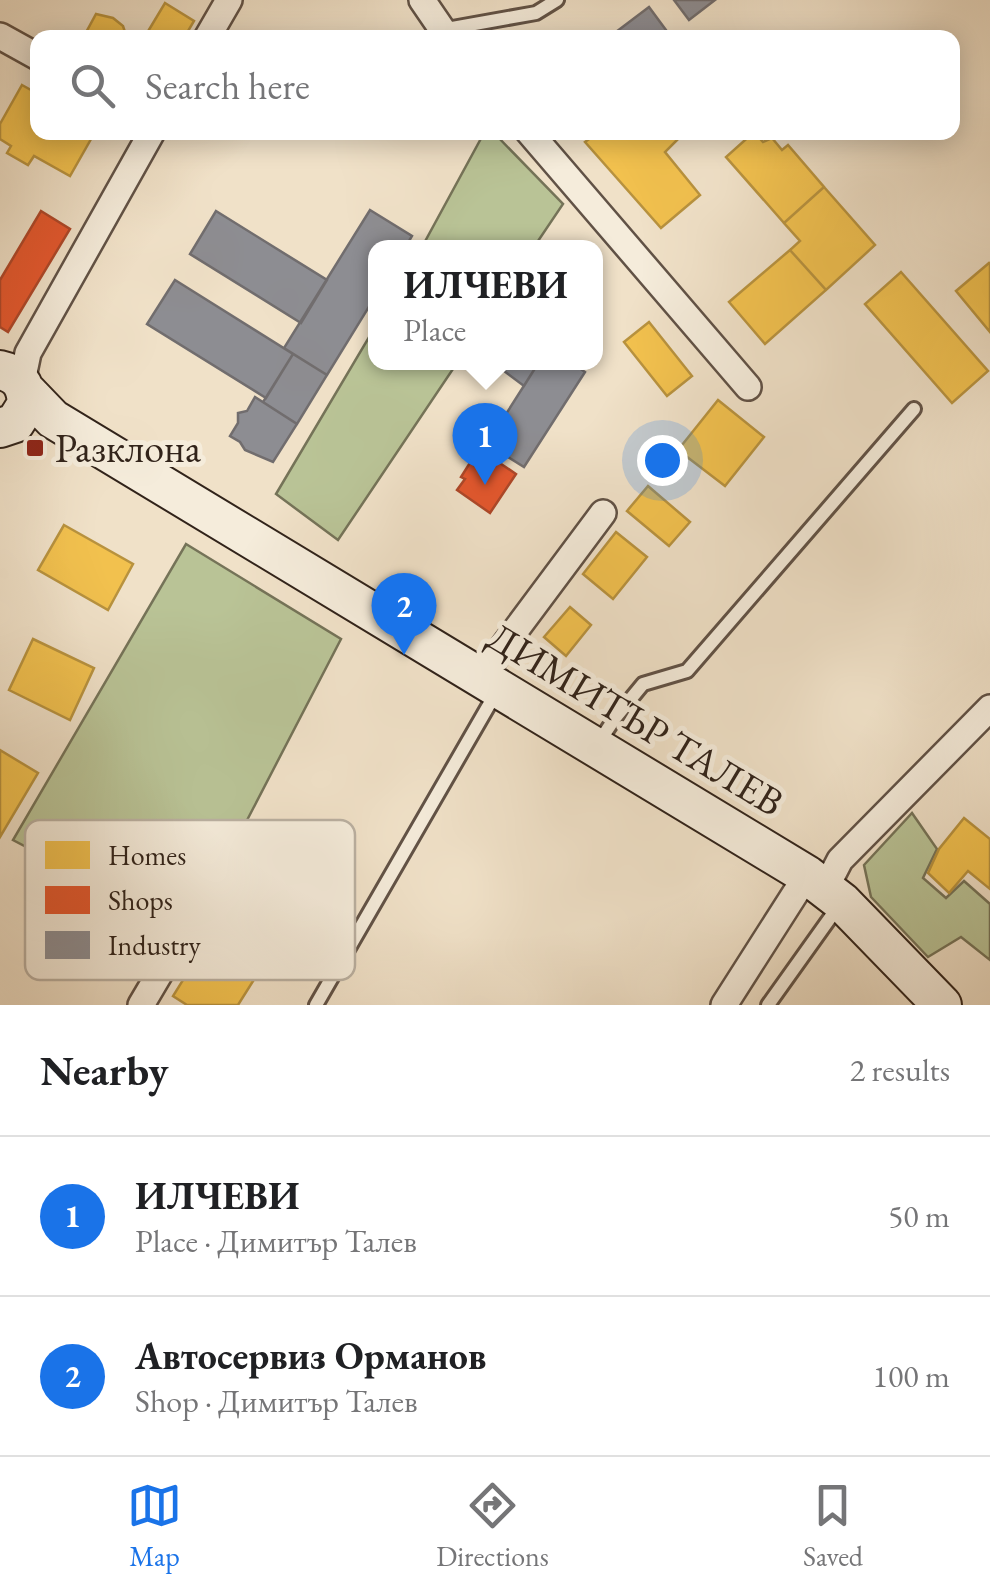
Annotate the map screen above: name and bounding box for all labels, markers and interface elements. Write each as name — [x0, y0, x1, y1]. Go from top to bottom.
search box — [30, 30, 960, 140]
icon: search — [65, 58, 120, 113]
text: Search here — [145, 61, 310, 110]
popup — [368, 240, 603, 370]
text: ИЛЧЕВИ — [403, 260, 568, 309]
text: Place — [403, 309, 466, 351]
pin: 1 — [452, 402, 518, 485]
place label: Разклона — [55, 422, 201, 474]
your location — [637, 435, 688, 486]
marker: Разклона — [24, 437, 46, 459]
pin: 2 — [372, 572, 436, 655]
street label: ДИМИТЪР ТАЛЕВ — [478, 610, 794, 828]
legend — [25, 820, 355, 980]
text: Homes — [108, 837, 186, 873]
text: Shops — [108, 882, 173, 918]
text: Industry — [108, 927, 201, 963]
text: Nearby — [40, 1043, 169, 1098]
text: 2 results — [850, 1049, 950, 1091]
text: ИЛЧЕВИ — [135, 1171, 299, 1220]
text: 1 — [64, 1195, 81, 1237]
text: 50 m — [888, 1195, 950, 1237]
text: Place · Димитър Талев — [135, 1220, 417, 1262]
text: Автосервиз Орманов — [135, 1331, 486, 1380]
text: 2 — [64, 1355, 81, 1397]
text: 100 m — [873, 1355, 950, 1397]
text: Shop · Димитър Талев — [135, 1380, 418, 1422]
tab: Map — [127, 1478, 182, 1574]
tab: Directions — [436, 1478, 549, 1574]
tab: Saved — [803, 1478, 863, 1574]

